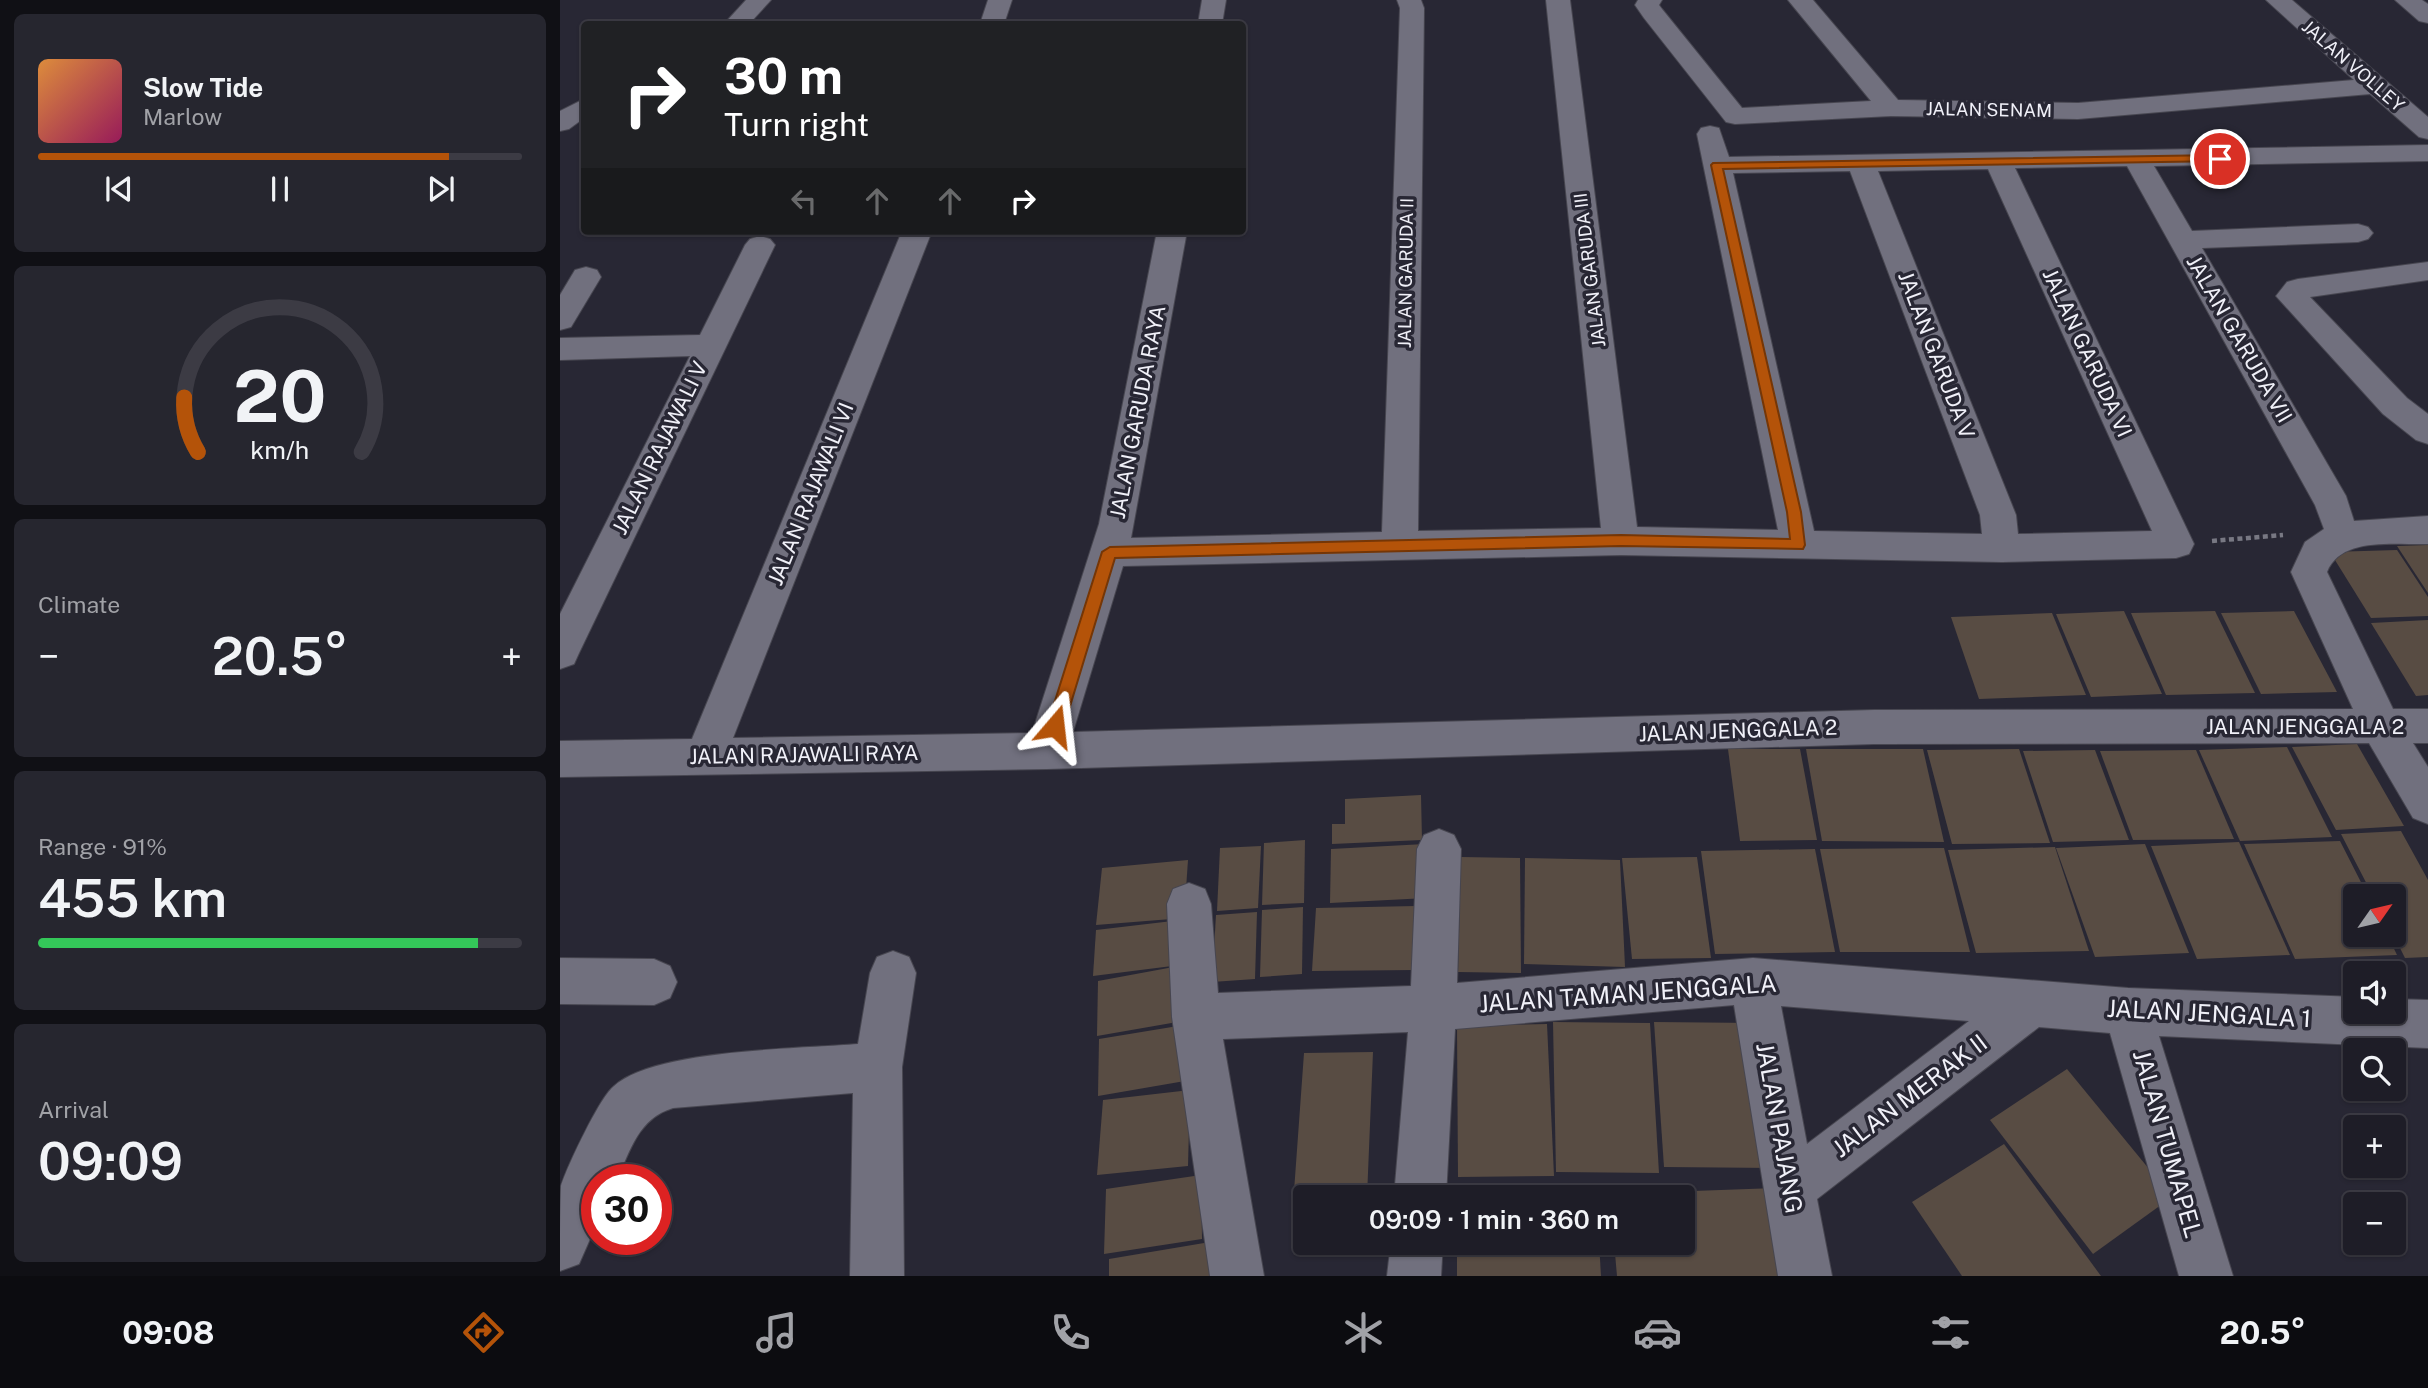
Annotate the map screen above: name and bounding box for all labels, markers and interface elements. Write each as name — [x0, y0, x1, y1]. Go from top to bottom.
street label: JALAN VOLLEY — [2298, 16, 2409, 116]
text: 30 m — [724, 47, 843, 105]
icon: right — [609, 49, 700, 140]
text: Slow Tide — [143, 72, 263, 103]
street label: JALAN SENAM — [1926, 98, 2052, 121]
text: Marlow — [143, 103, 222, 130]
text: Turn right — [724, 106, 869, 143]
pin — [2190, 129, 2250, 189]
icon: arrive — [2201, 140, 2239, 178]
icon: previous — [100, 170, 138, 208]
icon: pause — [261, 170, 299, 208]
icon: next — [422, 170, 460, 208]
icon: left — [785, 182, 823, 220]
icon: ahead — [858, 182, 896, 220]
icon: ahead — [931, 182, 969, 220]
icon: right — [1004, 182, 1042, 220]
street label: JALAN GARUDA III — [1570, 192, 1609, 348]
street label: JALAN GARUDA II — [1394, 198, 1417, 348]
street label: JALAN GARUDA VII — [2181, 251, 2298, 427]
street label: JALAN GARUDA VI — [2037, 265, 2137, 441]
street label: JALAN GARUDA V — [1893, 268, 1980, 442]
street label: JALAN GARUDA RAYA — [1105, 303, 1171, 521]
text: 20 — [233, 353, 327, 438]
street label: JALAN RAJAWALI V — [607, 357, 712, 538]
street label: JALAN RAJAWALI VI — [762, 399, 859, 589]
text: km/h — [251, 434, 309, 464]
text: Climate — [38, 591, 120, 618]
text: 20.5° — [212, 626, 348, 687]
text: − — [38, 634, 59, 679]
text: + — [501, 634, 522, 679]
position arrow — [1018, 689, 1092, 763]
street label: JALAN JENGGALA 2 — [2206, 714, 2404, 739]
street label: JALAN JENGGALA 2 — [1638, 715, 1838, 746]
street label: JALAN RAJAWALI RAYA — [689, 740, 919, 769]
text: Range · 91% — [38, 833, 167, 860]
text: 455 km — [38, 868, 227, 929]
north arrow — [2343, 884, 2406, 947]
map controls — [2343, 884, 2406, 1255]
button: sound — [2343, 961, 2406, 1024]
street label: JALAN TAMAN JENGGALA — [1478, 969, 1778, 1017]
street label: JALAN JENGALA 1 — [2106, 994, 2312, 1032]
street label: JALAN MERAK II — [1827, 1028, 1992, 1162]
button: search — [2343, 1038, 2406, 1101]
street label: JALAN PAJANG — [1751, 1040, 1809, 1215]
street label: JALAN TUMAPEL — [2128, 1047, 2208, 1241]
text: Arrival — [38, 1096, 109, 1123]
button: + — [2343, 1115, 2406, 1178]
text: 09:09 — [38, 1131, 183, 1192]
speed limit sign: 30 — [581, 1164, 672, 1255]
button: − — [2343, 1192, 2406, 1255]
text: 09:09 · 1 min · 360 m — [1369, 1204, 1619, 1235]
icon: directions — [459, 1308, 508, 1357]
icon: music — [752, 1308, 801, 1357]
icon: phone — [1046, 1308, 1095, 1357]
icon: climate — [1339, 1308, 1388, 1357]
icon: car — [1633, 1308, 1682, 1357]
icon: filters — [1926, 1308, 1975, 1357]
text: 09:08 — [122, 1314, 214, 1351]
text: 20.5° — [2219, 1314, 2306, 1351]

